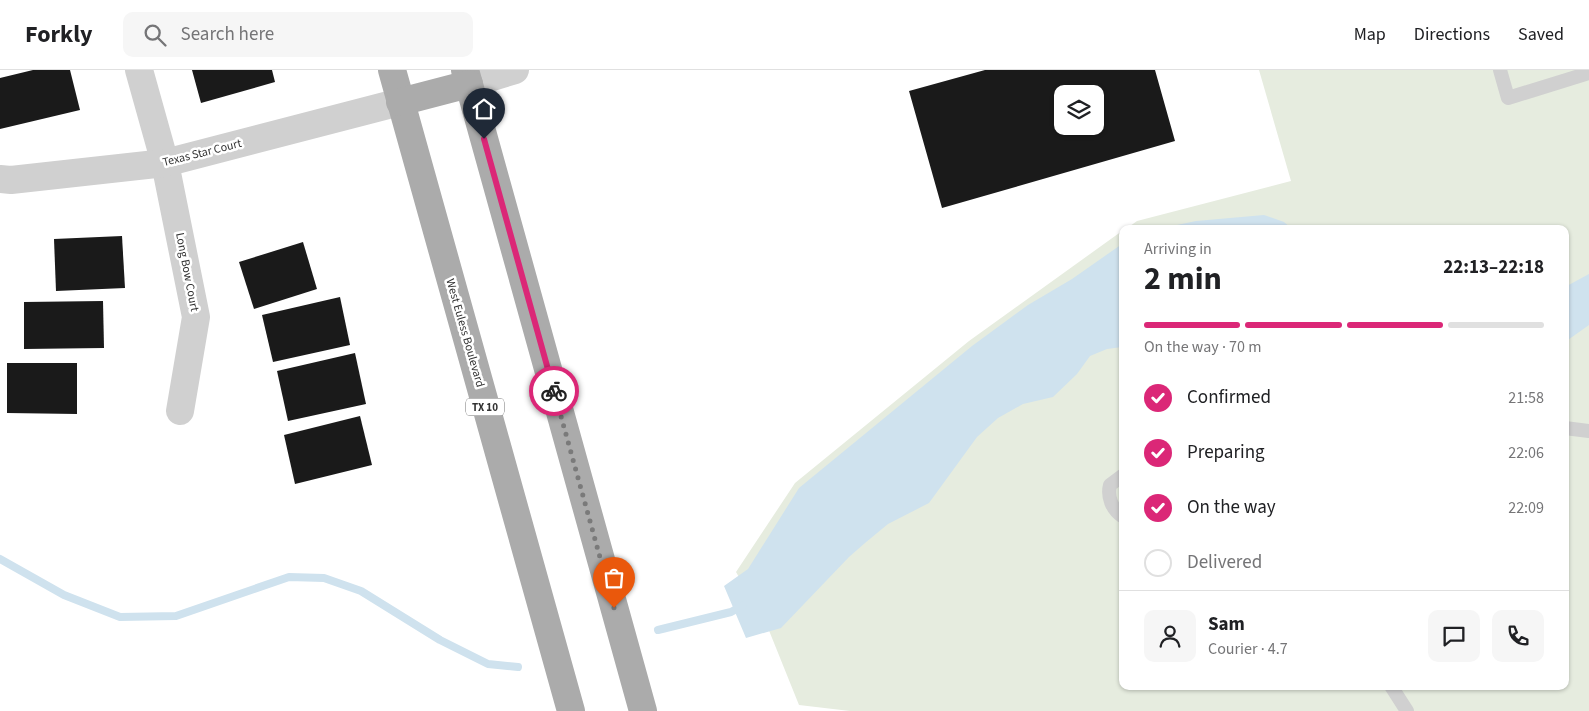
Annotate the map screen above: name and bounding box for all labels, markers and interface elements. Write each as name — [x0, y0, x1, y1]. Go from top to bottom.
search box — [123, 12, 473, 57]
text: Forkly — [25, 17, 93, 52]
icon: search — [141, 21, 169, 49]
text: Search here — [181, 21, 274, 48]
text: Map — [1354, 22, 1386, 47]
text: Directions — [1414, 22, 1490, 47]
text: Saved — [1518, 22, 1564, 47]
map controls — [1054, 85, 1104, 135]
button: layers — [1054, 85, 1104, 135]
pin — [463, 88, 505, 139]
icon: home — [470, 95, 498, 123]
street label: Texas Star Court — [161, 135, 243, 171]
street label: Long Bow Court — [171, 231, 203, 313]
text: Arriving in — [1144, 238, 1212, 260]
text: 22:13–22:18 — [1443, 254, 1544, 281]
text: 2 min — [1144, 256, 1222, 302]
street label: West Euless Boulevard — [441, 277, 489, 389]
text: On the way · 70 m — [1144, 336, 1261, 358]
courier — [529, 366, 579, 416]
icon: bike — [540, 377, 568, 405]
icon: check — [1144, 384, 1172, 412]
text: Confirmed — [1187, 384, 1271, 411]
text: 21:58 — [1508, 387, 1544, 409]
road number: TX 10 — [466, 398, 504, 416]
icon: check — [1144, 439, 1172, 467]
text: Preparing — [1187, 439, 1265, 466]
text: 22:06 — [1508, 442, 1544, 464]
icon: check — [1144, 494, 1172, 522]
text: On the way — [1187, 494, 1276, 521]
text: 22:09 — [1508, 497, 1544, 519]
text: Delivered — [1187, 549, 1262, 576]
pin — [593, 557, 635, 608]
icon: bag — [600, 564, 628, 592]
button: person — [1144, 610, 1196, 662]
button: chat — [1428, 610, 1480, 662]
button: phone — [1492, 610, 1544, 662]
text: Sam — [1208, 611, 1245, 638]
text: Courier · 4.7 — [1208, 638, 1288, 660]

